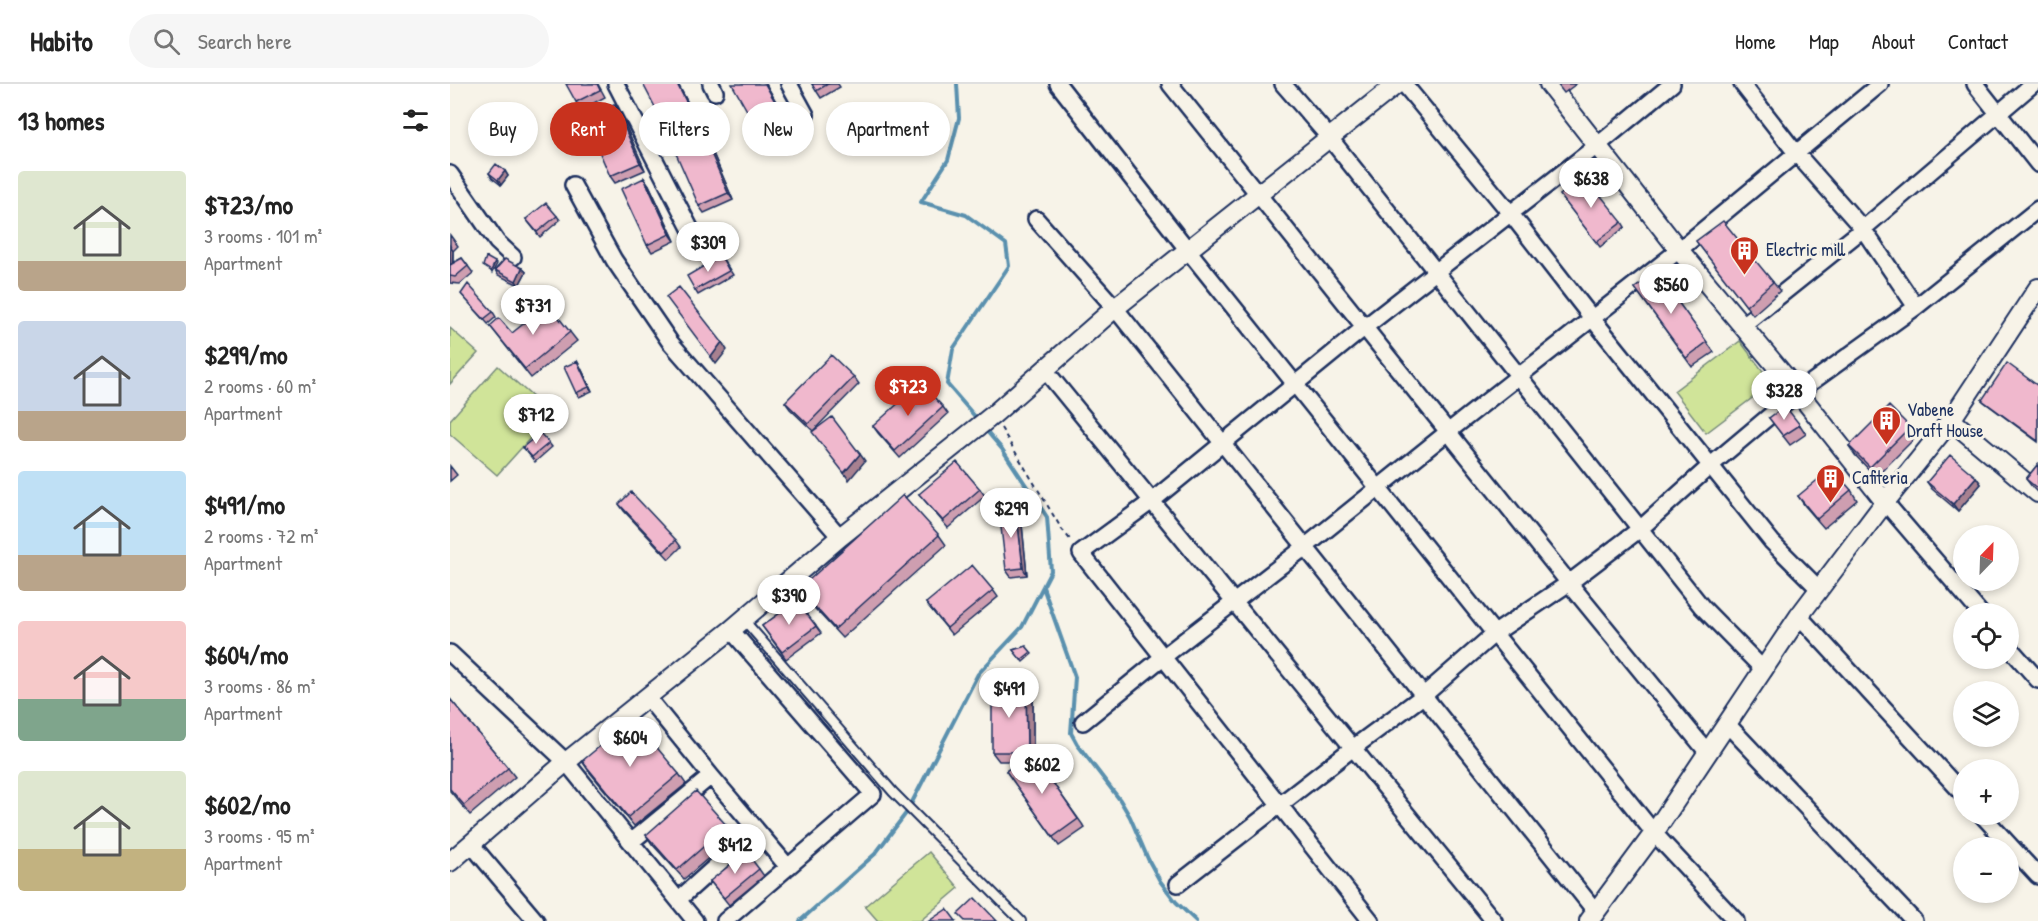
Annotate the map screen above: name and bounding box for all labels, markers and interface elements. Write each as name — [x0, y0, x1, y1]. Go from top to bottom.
search box — [129, 14, 549, 68]
text: Habito — [30, 22, 93, 60]
icon: search — [150, 25, 183, 58]
text: Search here — [198, 26, 292, 56]
text: Home — [1735, 27, 1776, 56]
text: Map — [1809, 27, 1839, 56]
text: About — [1872, 27, 1915, 56]
text: Contact — [1948, 27, 2008, 56]
chip: Buy — [468, 102, 538, 156]
chip: Rent — [550, 102, 627, 156]
chip: Filters — [639, 102, 730, 156]
chip: New — [742, 102, 814, 156]
chip: Apartment — [826, 102, 950, 156]
text: 13 homes — [18, 103, 105, 138]
icon: filters — [399, 104, 432, 137]
pin: $638 — [1555, 158, 1627, 209]
text: $638 — [1573, 164, 1609, 191]
text: $723/mo — [204, 187, 293, 222]
icon: home — [66, 195, 138, 267]
text: 3 rooms · 101 m² — [204, 222, 322, 249]
pin: $309 — [672, 222, 744, 273]
text: $309 — [690, 228, 726, 255]
building icon: Electric mill — [1729, 234, 1761, 276]
place label: Electric mill — [1766, 237, 1845, 262]
text: Apartment — [204, 249, 282, 276]
pin: $560 — [1635, 264, 1707, 315]
text: $560 — [1653, 270, 1689, 297]
pin: $731 — [497, 285, 569, 336]
text: $731 — [515, 291, 551, 318]
text: $299/mo — [204, 337, 288, 372]
icon: home — [66, 345, 138, 417]
pin: $723 — [872, 366, 944, 417]
pin: $328 — [1748, 370, 1820, 421]
text: 2 rooms · 60 m² — [204, 372, 316, 399]
text: $723 — [889, 372, 927, 399]
text: $328 — [1765, 376, 1803, 403]
pin: $712 — [500, 394, 572, 445]
place label: Vabene Draft House — [1907, 397, 1983, 443]
text: Apartment — [204, 399, 282, 426]
text: $712 — [518, 400, 554, 427]
building icon: Vabene Draft House — [1870, 404, 1902, 446]
building icon: Cafiteria — [1815, 462, 1847, 504]
place label: Cafiteria — [1852, 465, 1908, 490]
text: $491/mo — [204, 487, 285, 522]
pin: $299 — [975, 488, 1047, 539]
text: $299 — [994, 494, 1028, 521]
icon: home — [66, 495, 138, 567]
text: 2 rooms · 72 m² — [204, 522, 318, 549]
north arrow — [1953, 525, 2019, 591]
map controls — [1953, 525, 2019, 903]
text: Apartment — [204, 549, 282, 576]
pin: $390 — [753, 575, 825, 626]
text: $390 — [771, 581, 807, 608]
button: locate — [1953, 603, 2019, 669]
text: $604/mo — [204, 637, 288, 672]
icon: home — [66, 645, 138, 717]
pin: $491 — [973, 668, 1045, 719]
text: 3 rooms · 86 m² — [204, 672, 315, 699]
text: $491 — [993, 674, 1025, 701]
button: layers — [1953, 681, 2019, 747]
text: Apartment — [204, 699, 282, 726]
pin: $604 — [594, 717, 666, 768]
text: $604 — [613, 723, 647, 750]
pin: $602 — [1006, 744, 1078, 795]
text: $602 — [1024, 750, 1060, 777]
button: + — [1953, 759, 2019, 825]
text: $602/mo — [204, 787, 291, 822]
icon: home — [66, 795, 138, 867]
text: 3 rooms · 95 m² — [204, 822, 314, 849]
pin: $412 — [699, 824, 771, 875]
text: $412 — [718, 830, 752, 857]
button: − — [1953, 837, 2019, 903]
text: Apartment — [204, 849, 282, 876]

